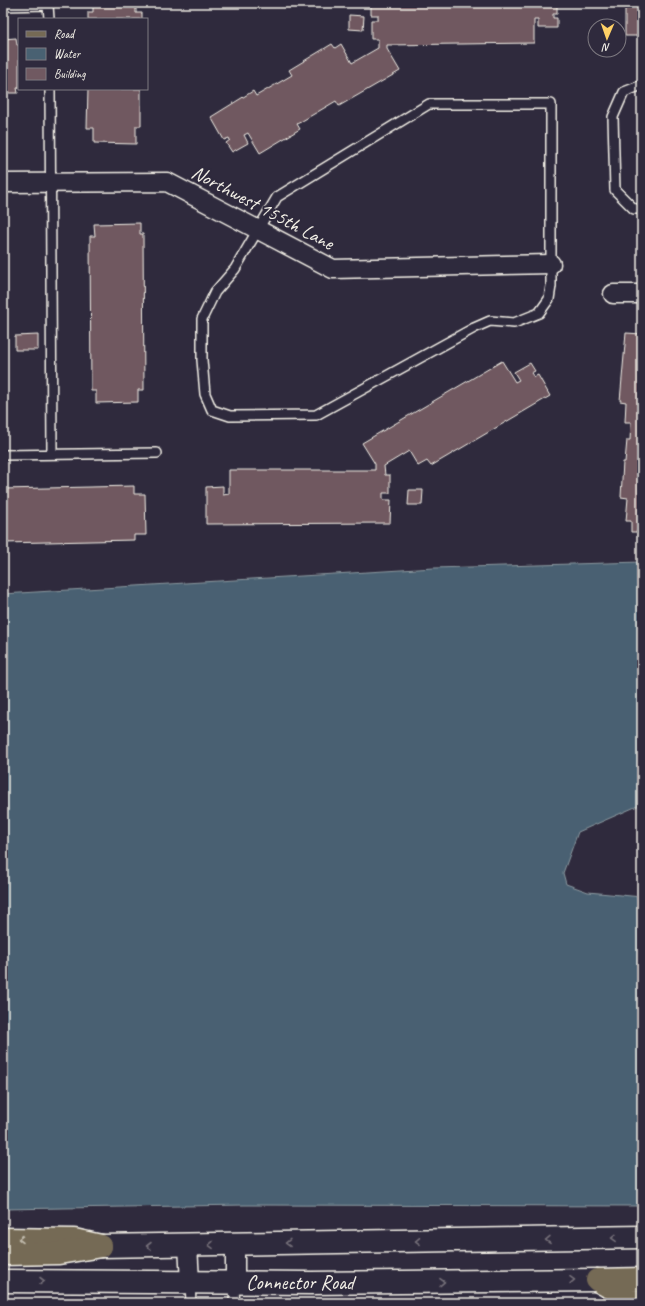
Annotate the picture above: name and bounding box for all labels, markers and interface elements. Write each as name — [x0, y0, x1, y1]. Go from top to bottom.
legend — [18, 18, 148, 90]
north arrow — [587, 18, 627, 58]
text: Road — [54, 26, 76, 42]
text: N — [601, 41, 610, 55]
text: Water — [54, 46, 82, 62]
text: Building — [54, 66, 86, 82]
street label: Northwest 155th Lane — [187, 159, 339, 256]
one-way arrow — [611, 1234, 617, 1242]
one-way arrow — [18, 1235, 24, 1243]
one-way arrow — [545, 1235, 551, 1244]
one-way arrow — [415, 1237, 421, 1246]
one-way arrow — [285, 1239, 291, 1247]
one-way arrow — [208, 1240, 214, 1249]
one-way arrow — [146, 1242, 152, 1250]
street label: Connector Road — [246, 1270, 357, 1295]
one-way arrow — [569, 1276, 575, 1284]
one-way arrow — [39, 1277, 45, 1285]
one-way arrow — [439, 1278, 445, 1286]

